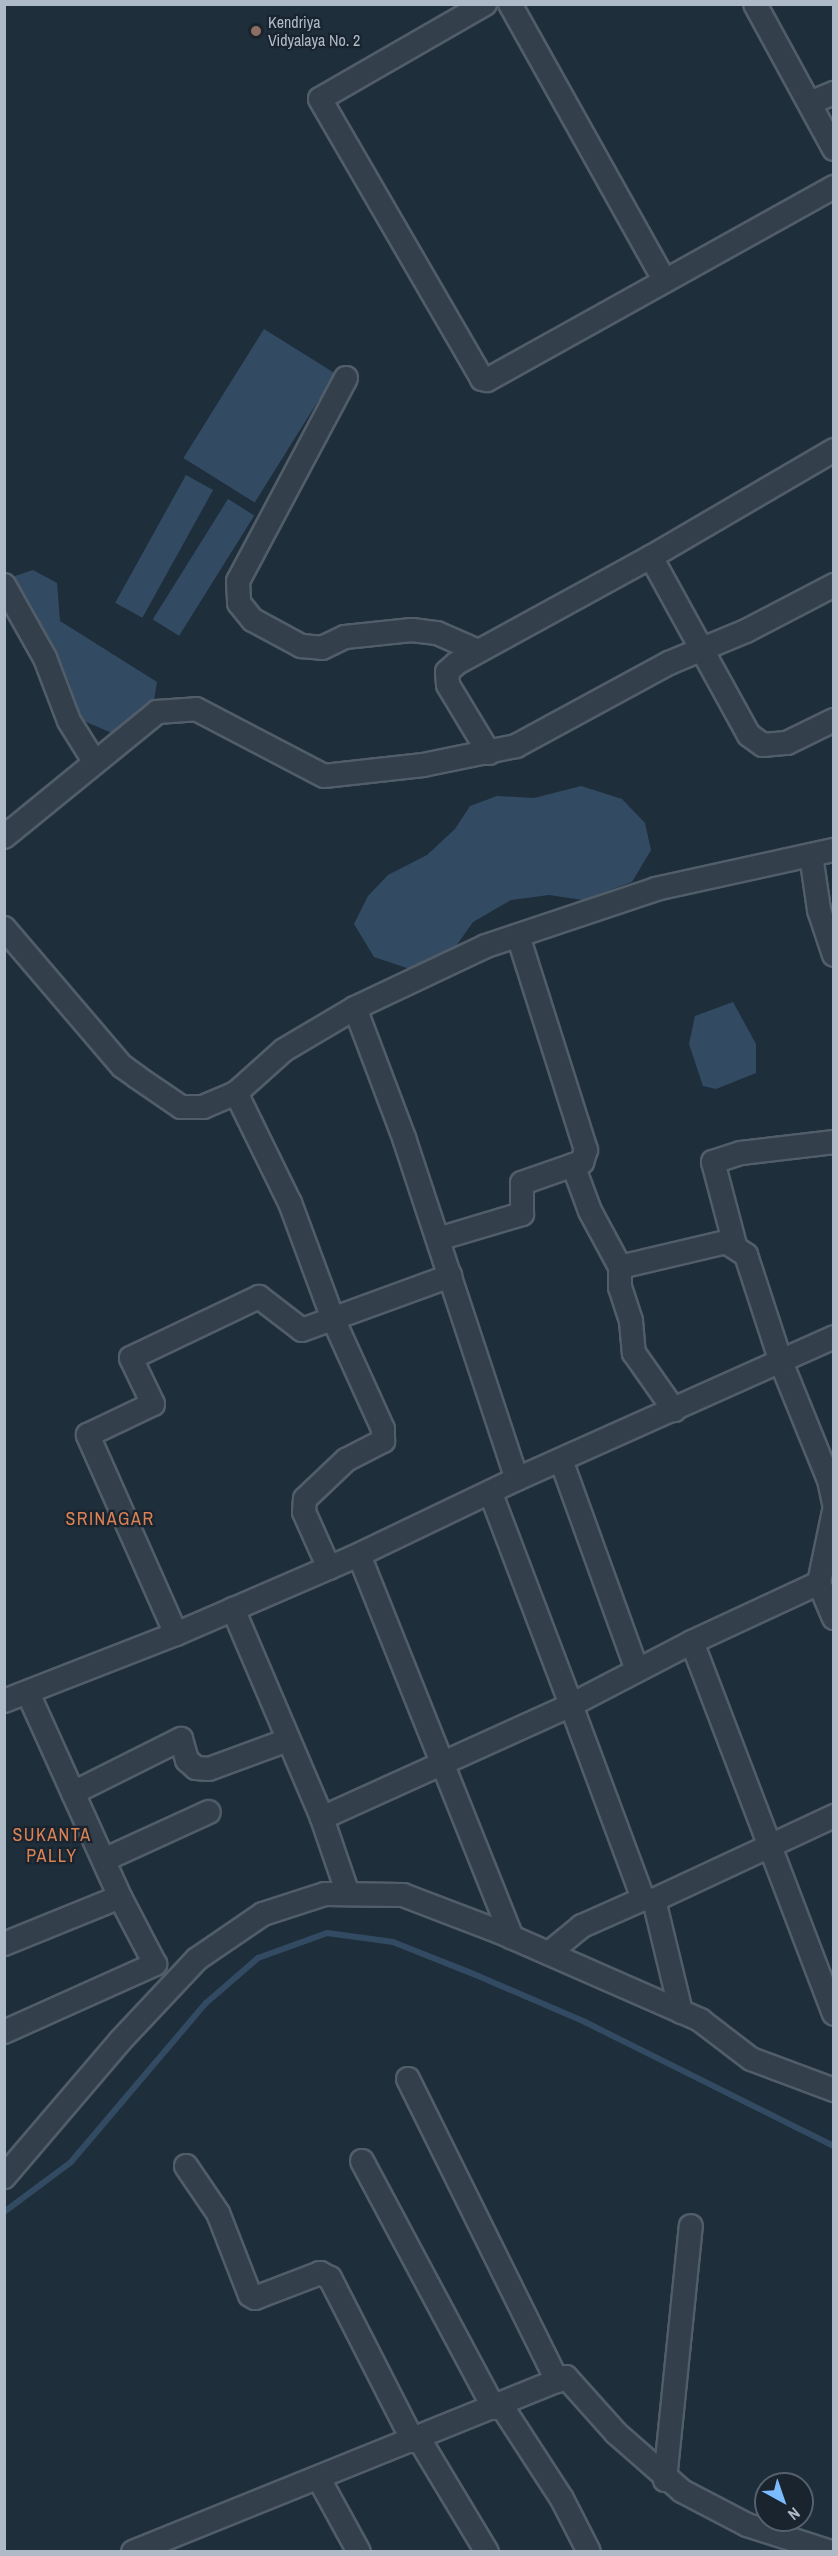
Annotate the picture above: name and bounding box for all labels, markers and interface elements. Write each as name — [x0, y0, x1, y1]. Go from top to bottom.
place label: Kendriya Vidyalaya No. 2 — [268, 12, 360, 50]
marker: Kendriya Vidyalaya No. 2 — [249, 24, 263, 38]
district label: SRINAGAR — [65, 1508, 155, 1530]
district label: SUKANTA PALLY — [12, 1825, 92, 1868]
north arrow — [754, 2472, 814, 2532]
text: N — [784, 2503, 805, 2526]

